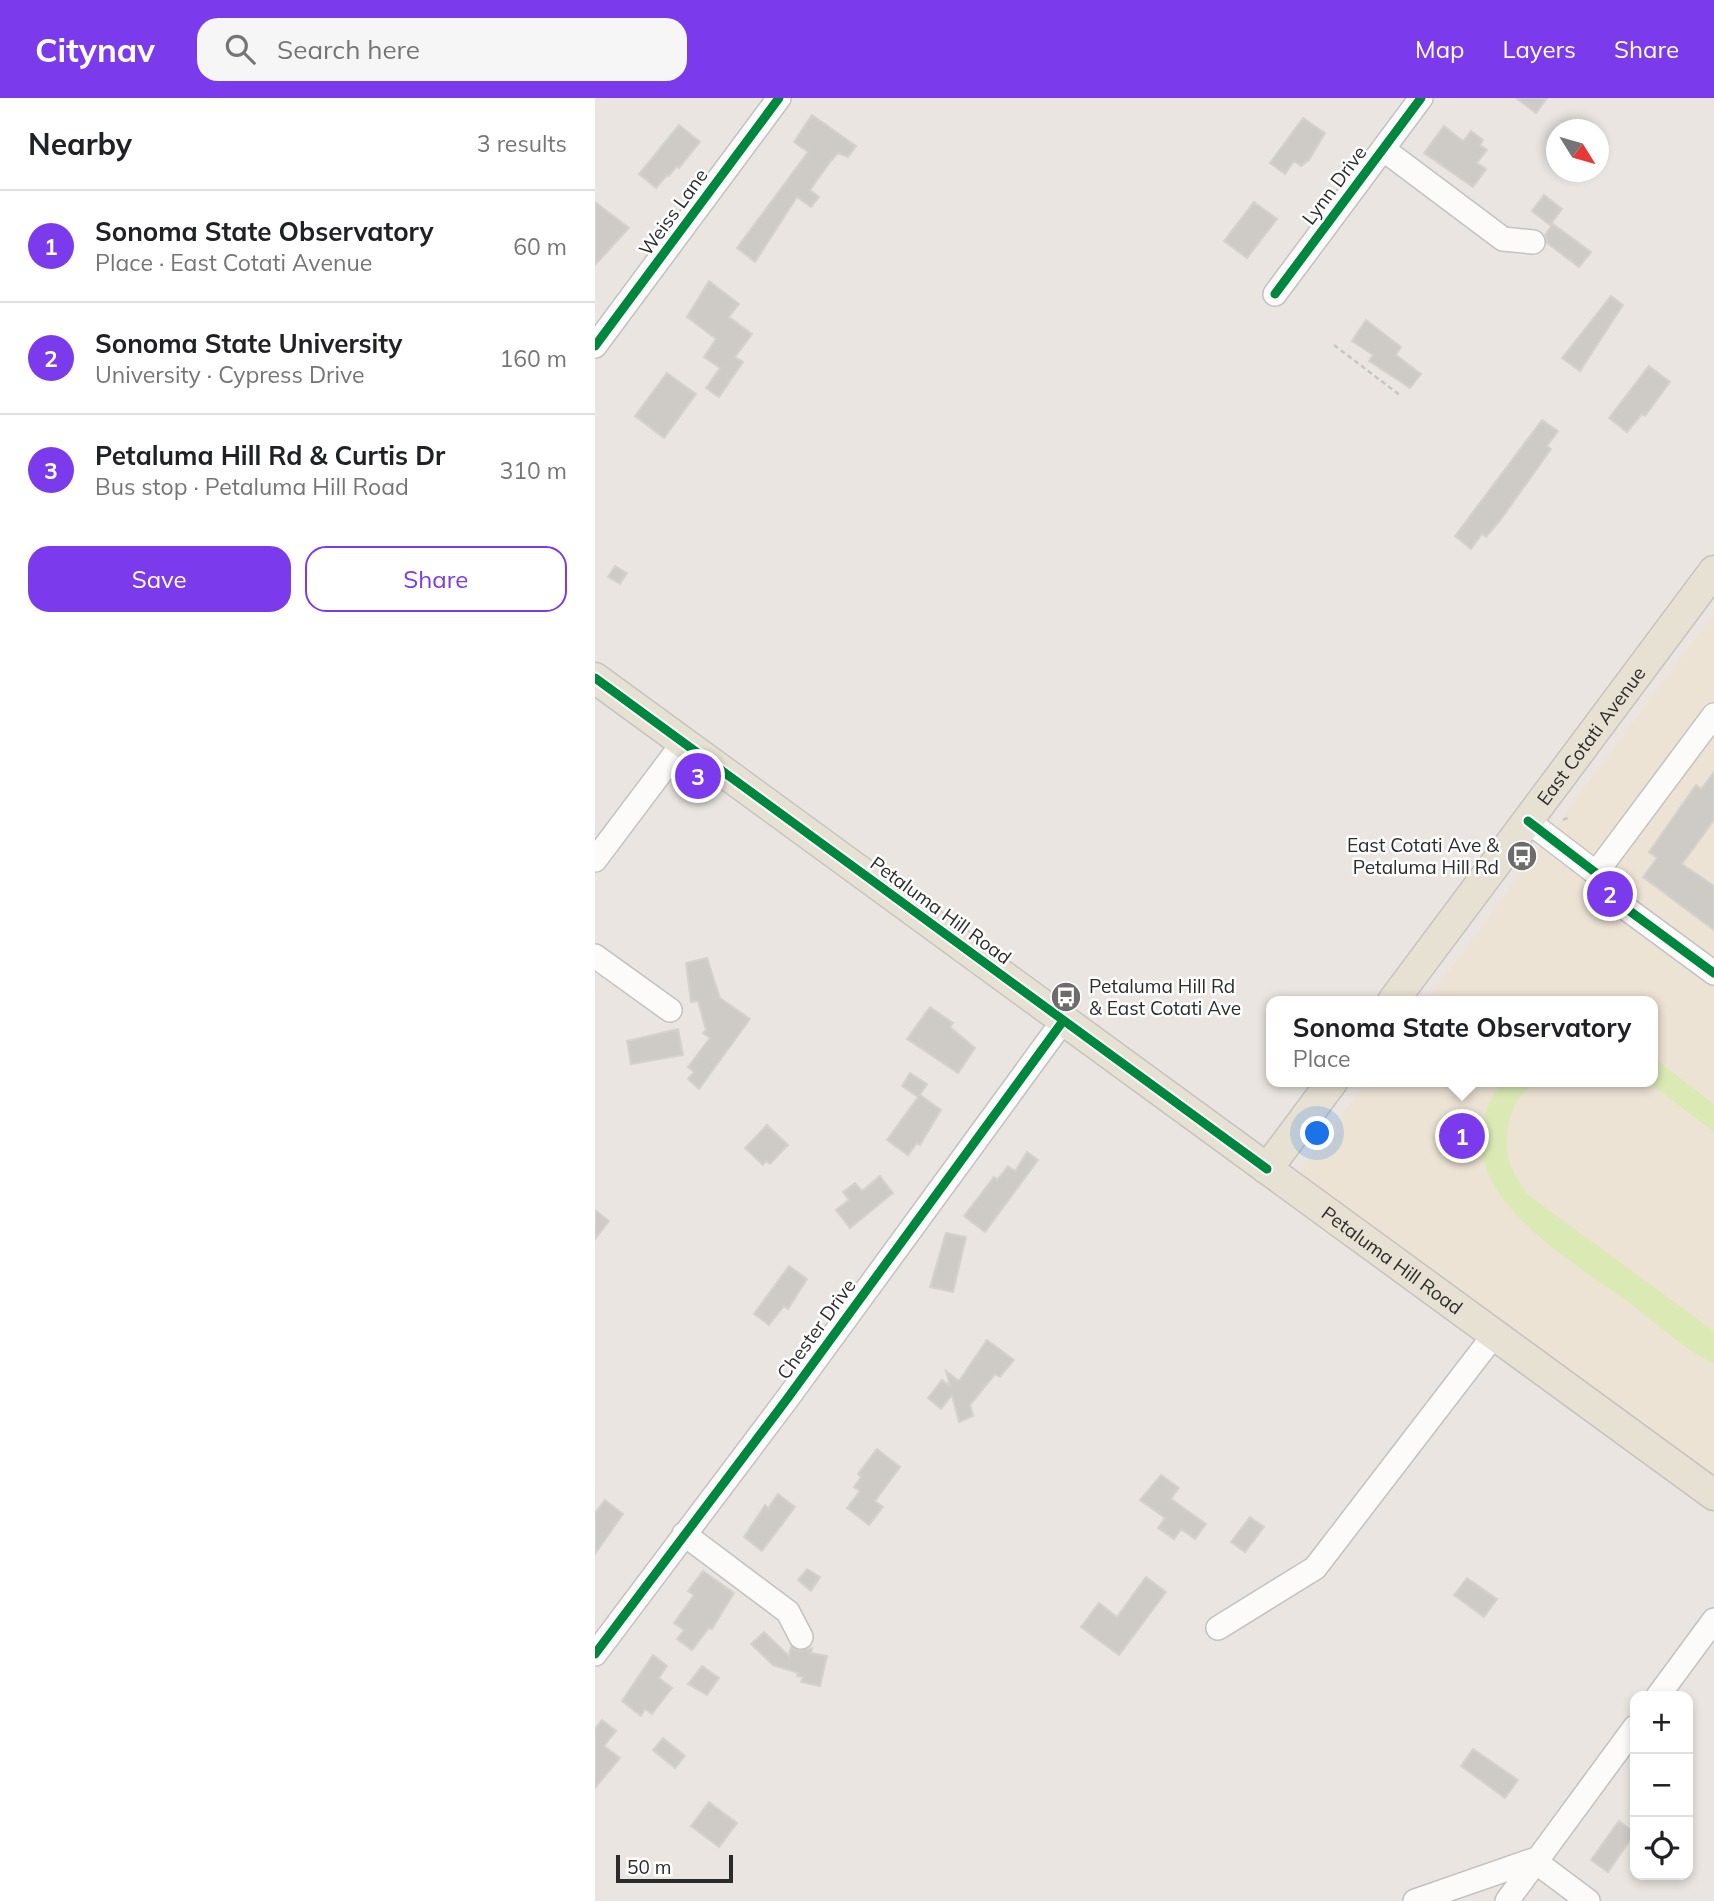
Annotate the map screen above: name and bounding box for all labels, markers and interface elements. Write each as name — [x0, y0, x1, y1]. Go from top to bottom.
search box — [197, 18, 687, 81]
text: Citynav — [35, 29, 155, 70]
icon: search — [221, 30, 259, 68]
text: Search here — [277, 33, 420, 66]
text: Map — [1415, 34, 1464, 64]
text: Layers — [1502, 34, 1576, 64]
text: Share — [1614, 34, 1679, 64]
north arrow — [1546, 119, 1609, 182]
text: Nearby — [28, 125, 132, 163]
text: 3 results — [477, 129, 567, 158]
street label: Lynn Drive — [1297, 141, 1371, 229]
street label: Weiss Lane — [633, 164, 713, 260]
text: Sonoma State Observatory — [95, 215, 434, 248]
text: 1 — [44, 232, 58, 261]
text: 60 m — [513, 232, 567, 261]
text: Place · East Cotati Avenue — [95, 248, 372, 277]
text: Sonoma State University — [95, 327, 402, 360]
text: 2 — [44, 344, 58, 373]
text: 160 m — [499, 344, 567, 373]
text: University · Cypress Drive — [95, 360, 364, 389]
text: Petaluma Hill Rd & Curtis Dr — [95, 439, 445, 472]
text: 3 — [44, 456, 58, 485]
text: 310 m — [499, 456, 567, 485]
text: Bus stop · Petaluma Hill Road — [95, 472, 409, 501]
button: Save — [28, 546, 291, 612]
button: Share — [305, 546, 567, 612]
street label: East Cotati Avenue — [1531, 662, 1651, 810]
pin: 3 — [675, 750, 721, 802]
place label: East Cotati Ave & Petaluma Hill Rd — [1347, 833, 1500, 879]
bus stop icon: East Cotati Ave & Petaluma Hill Rd — [1505, 839, 1539, 873]
street label: Petaluma Hill Road — [866, 851, 1016, 969]
pin: 2 — [1587, 868, 1633, 920]
place label: Petaluma Hill Rd & East Cotati Ave — [1089, 974, 1241, 1020]
bus stop icon: Petaluma Hill Rd & East Cotati Ave — [1049, 980, 1083, 1014]
popup — [1266, 996, 1658, 1087]
text: Sonoma State Observatory — [1293, 1011, 1631, 1044]
text: Place — [1293, 1044, 1351, 1073]
pin: 1 — [1439, 1110, 1485, 1162]
your location — [1300, 1116, 1334, 1150]
street label: Petaluma Hill Road — [1317, 1201, 1467, 1319]
street label: Chester Drive — [771, 1274, 861, 1384]
map controls — [1630, 1691, 1693, 1880]
button: + — [1630, 1691, 1693, 1754]
button: − — [1630, 1754, 1693, 1817]
button: locate — [1630, 1817, 1693, 1880]
scale bar — [616, 1852, 733, 1884]
text: 50 m — [627, 1855, 671, 1879]

